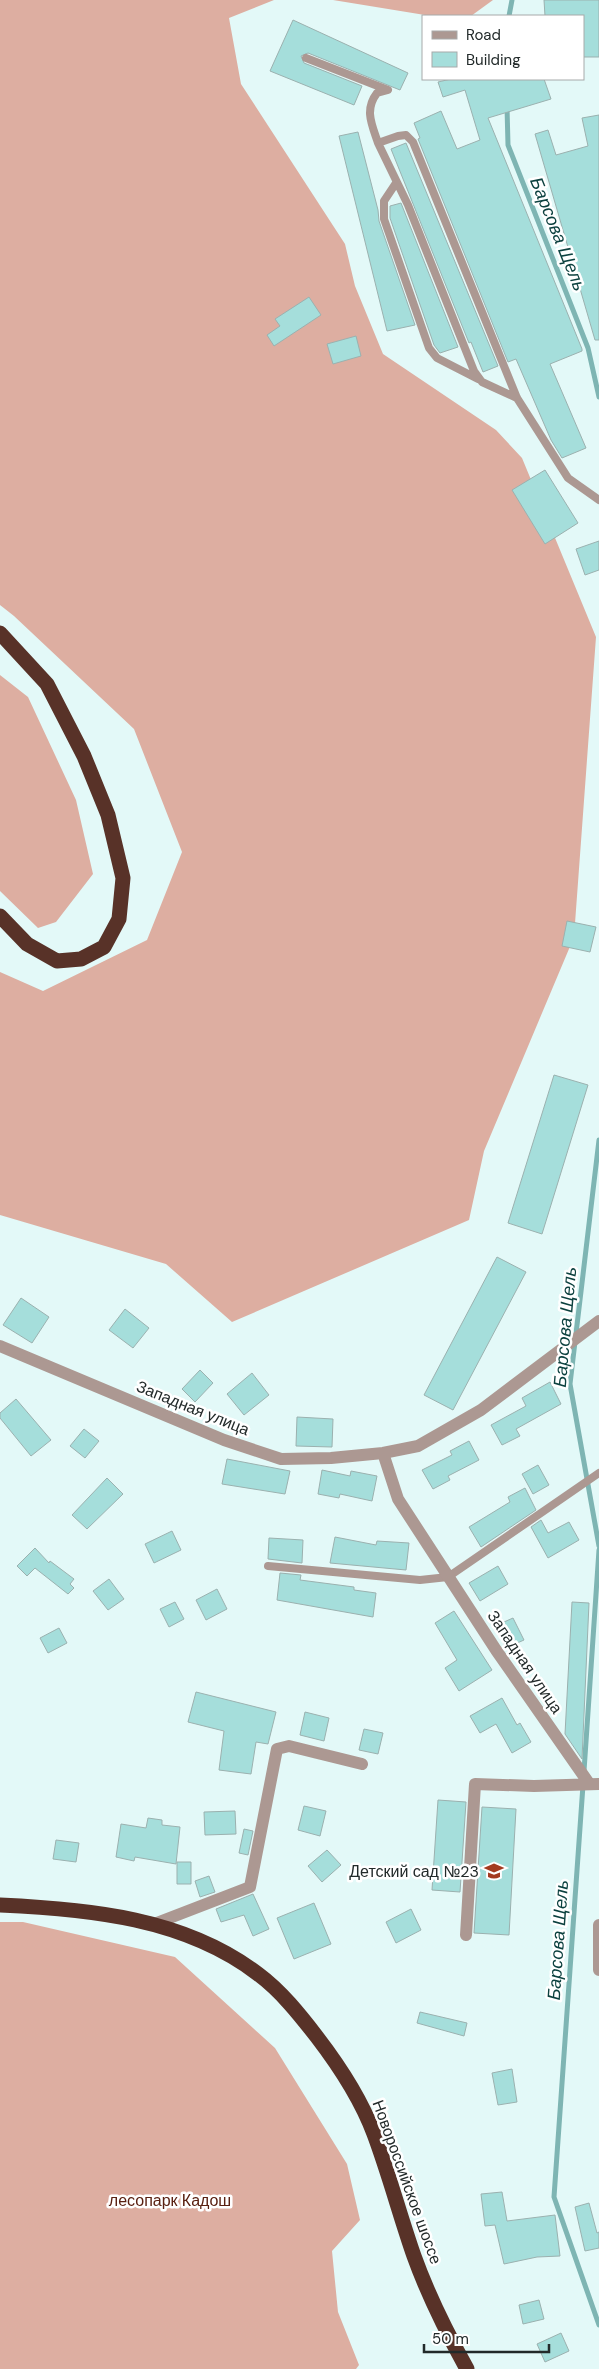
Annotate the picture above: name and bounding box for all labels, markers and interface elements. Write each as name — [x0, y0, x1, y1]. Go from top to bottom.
legend — [422, 15, 584, 80]
text: Road — [466, 25, 501, 45]
text: Building — [466, 50, 521, 70]
water label: Барсова Щель — [524, 174, 592, 294]
water label: Барсова Щель — [548, 1266, 582, 1388]
street label: Западная улица — [133, 1376, 253, 1440]
street label: Западная улица — [483, 1606, 567, 1718]
school or university icon: Детский сад №23 — [483, 1860, 505, 1882]
place label: Детский сад №23 — [349, 1861, 479, 1882]
water label: Барсова Щель — [542, 1879, 574, 2001]
street label: Новороссийское шоссе — [368, 2097, 447, 2267]
park label: лесопарк Кадош — [109, 2190, 231, 2211]
scale bar — [424, 2322, 549, 2354]
text: 50 m — [432, 2329, 469, 2349]

